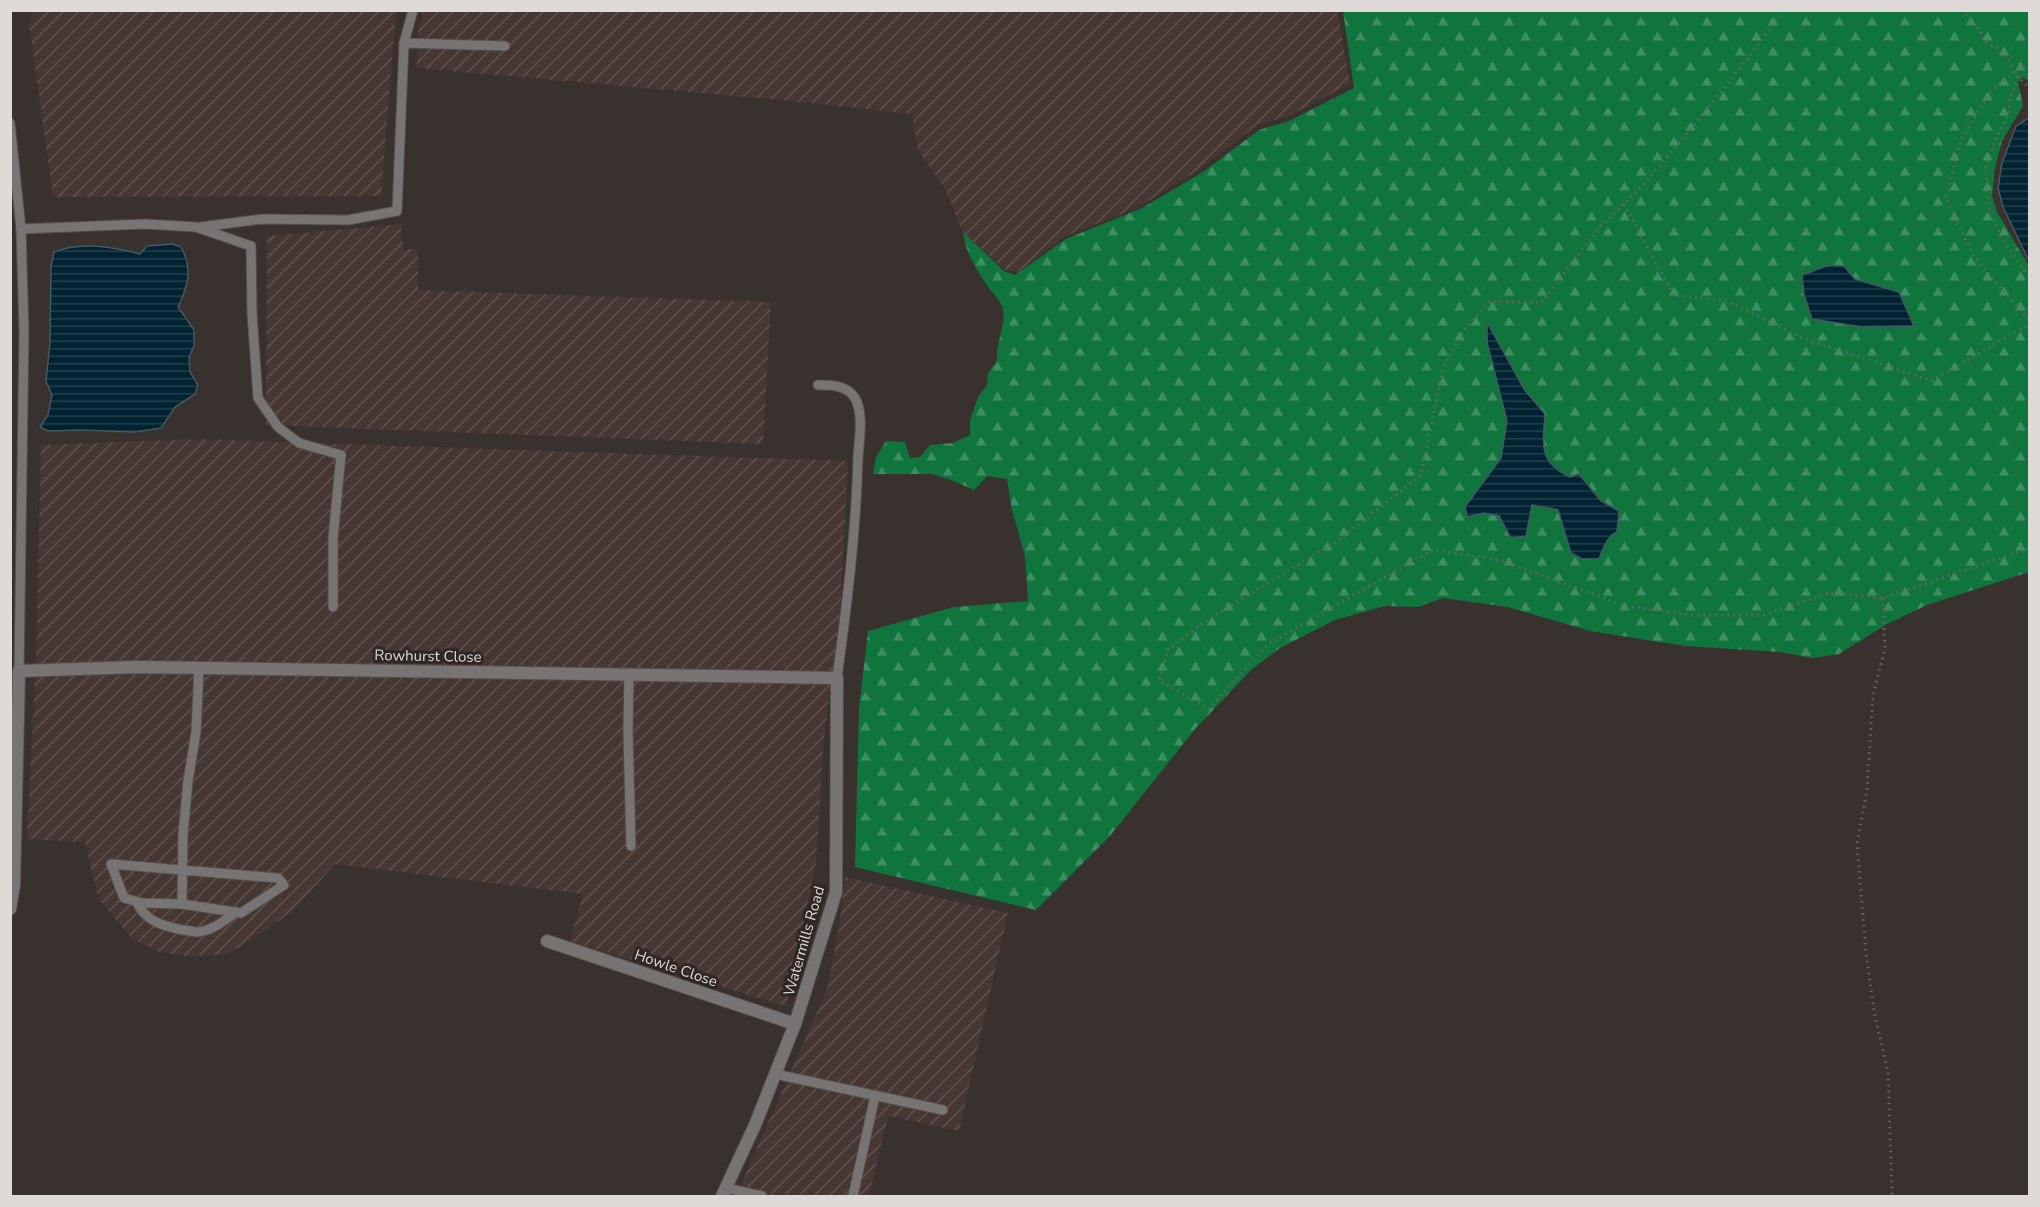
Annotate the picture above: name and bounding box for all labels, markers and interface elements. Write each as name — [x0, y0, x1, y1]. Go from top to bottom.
street label: Rowhurst Close — [374, 645, 482, 667]
street label: Watermills Road — [779, 884, 829, 998]
street label: Howle Close — [632, 944, 720, 992]

